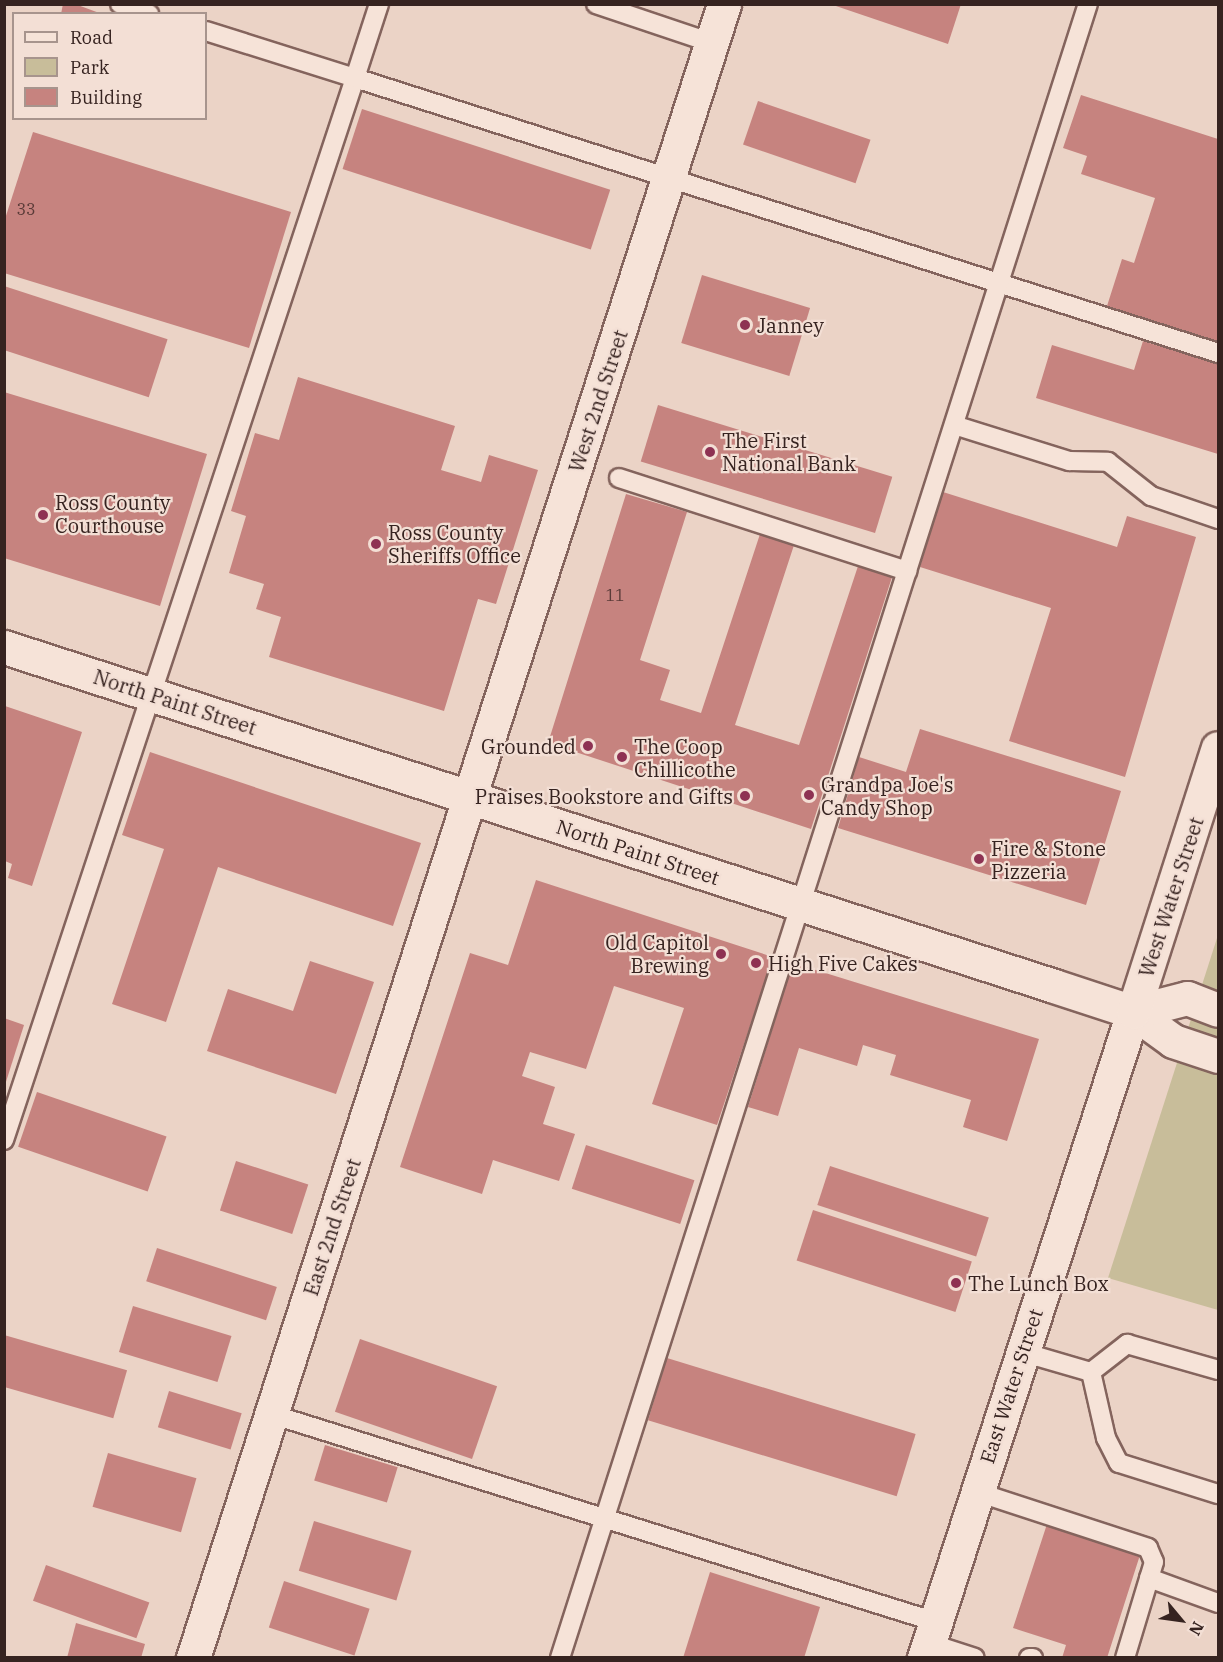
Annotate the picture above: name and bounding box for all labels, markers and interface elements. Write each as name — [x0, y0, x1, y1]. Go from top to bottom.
legend — [12, 12, 207, 120]
text: Road — [70, 26, 113, 49]
text: Park — [70, 56, 109, 79]
text: Building — [70, 86, 142, 109]
house number: 33 — [16, 199, 36, 219]
place label: Janney — [757, 313, 824, 337]
marker: Janney — [738, 318, 752, 332]
street label: West 2nd Street — [564, 327, 632, 475]
place label: The First National Bank — [722, 428, 856, 475]
marker: The First National Bank — [703, 445, 717, 459]
place label: Ross County Courthouse — [55, 491, 170, 538]
marker: Ross County Courthouse — [36, 508, 50, 522]
place label: Ross County Sheriffs Office — [388, 520, 521, 567]
marker: Ross County Sheriffs Office — [369, 537, 383, 551]
house number: 11 — [605, 585, 625, 605]
street label: North Paint Street — [90, 664, 260, 740]
place label: Grounded — [481, 734, 576, 758]
place label: The Coop Chillicothe — [634, 734, 736, 781]
marker: Grounded — [581, 739, 595, 753]
marker: The Coop Chillicothe — [615, 750, 629, 764]
place label: Grandpa Joe's Candy Shop — [821, 772, 953, 819]
place label: Praises Bookstore and Gifts — [475, 784, 733, 808]
marker: Grandpa Joe's Candy Shop — [802, 788, 816, 802]
marker: Praises Bookstore and Gifts — [738, 789, 752, 803]
street label: North Paint Street — [553, 814, 723, 890]
street label: West Water Street — [1134, 814, 1208, 980]
place label: Fire & Stone Pizzeria — [991, 836, 1106, 883]
marker: Fire & Stone Pizzeria — [972, 852, 986, 866]
place label: Old Capitol Brewing — [605, 930, 709, 977]
marker: Old Capitol Brewing — [714, 947, 728, 961]
place label: High Five Cakes — [768, 951, 918, 975]
marker: High Five Cakes — [749, 956, 763, 970]
street label: East 2nd Street — [299, 1155, 365, 1299]
place label: The Lunch Box — [968, 1271, 1109, 1295]
marker: The Lunch Box — [949, 1276, 963, 1290]
street label: East Water Street — [975, 1306, 1047, 1466]
north arrow — [1151, 1590, 1211, 1650]
text: N — [1185, 1618, 1209, 1639]

